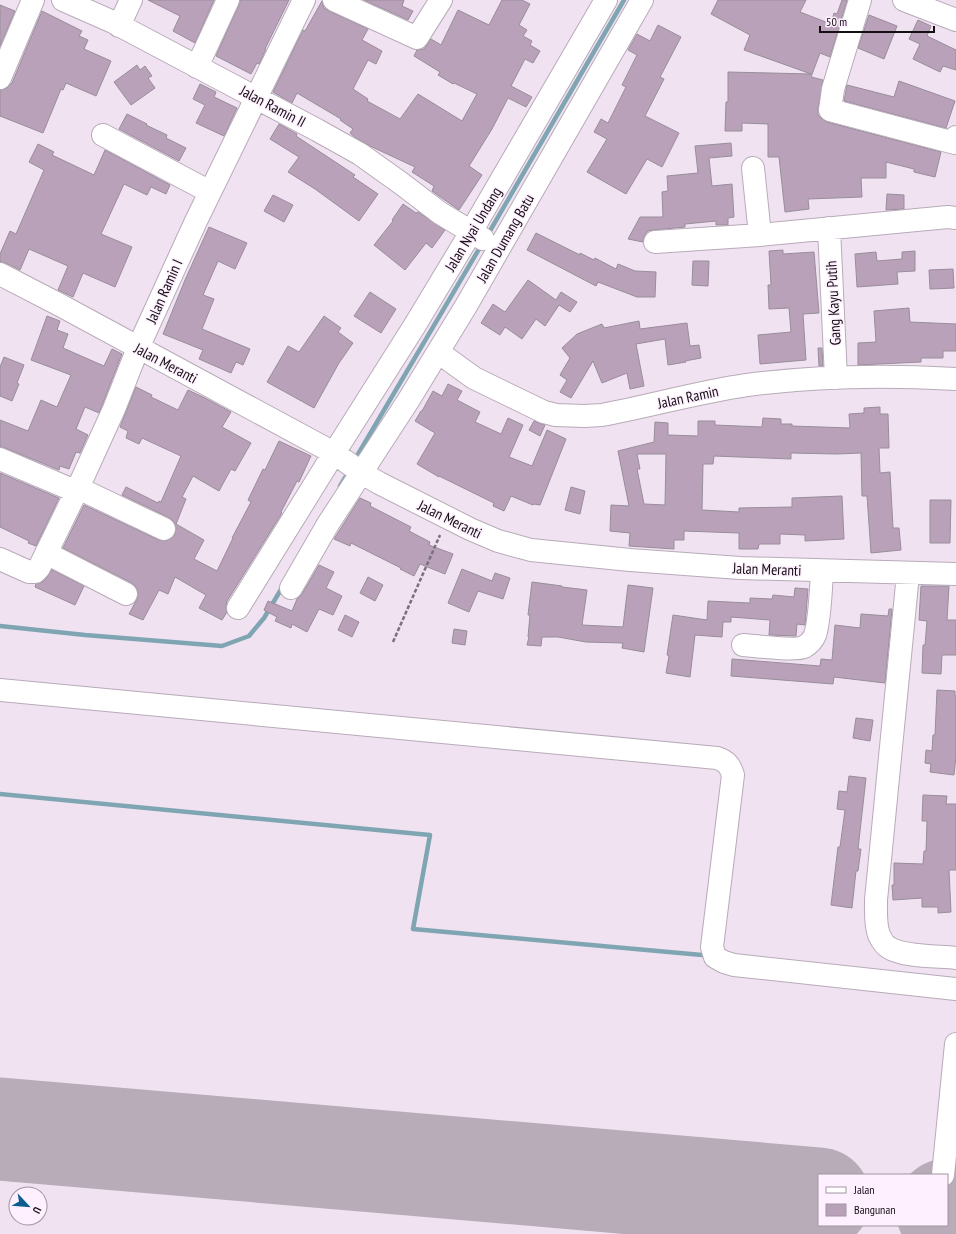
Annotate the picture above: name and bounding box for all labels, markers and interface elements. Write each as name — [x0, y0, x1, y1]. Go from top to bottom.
scale bar — [820, 8, 934, 34]
text: 50 m — [826, 14, 847, 29]
street label: Jalan Ramin II — [236, 80, 309, 131]
street label: Jalan Nyai Undang — [440, 183, 506, 275]
street label: Jalan Dumang Batu — [472, 190, 538, 286]
street label: Jalan Ramin I — [141, 256, 187, 327]
street label: Gang Kayu Putih — [821, 260, 845, 346]
street label: Jalan Meranti — [130, 338, 201, 388]
street label: Jalan Ramin — [655, 381, 720, 413]
street label: Jalan Meranti — [414, 495, 485, 543]
street label: Jalan Meranti — [731, 558, 802, 580]
legend — [818, 1174, 948, 1226]
text: Jalan — [853, 1182, 875, 1197]
north arrow — [8, 1186, 48, 1226]
text: Bangunan — [854, 1202, 895, 1217]
text: U — [29, 1205, 45, 1216]

